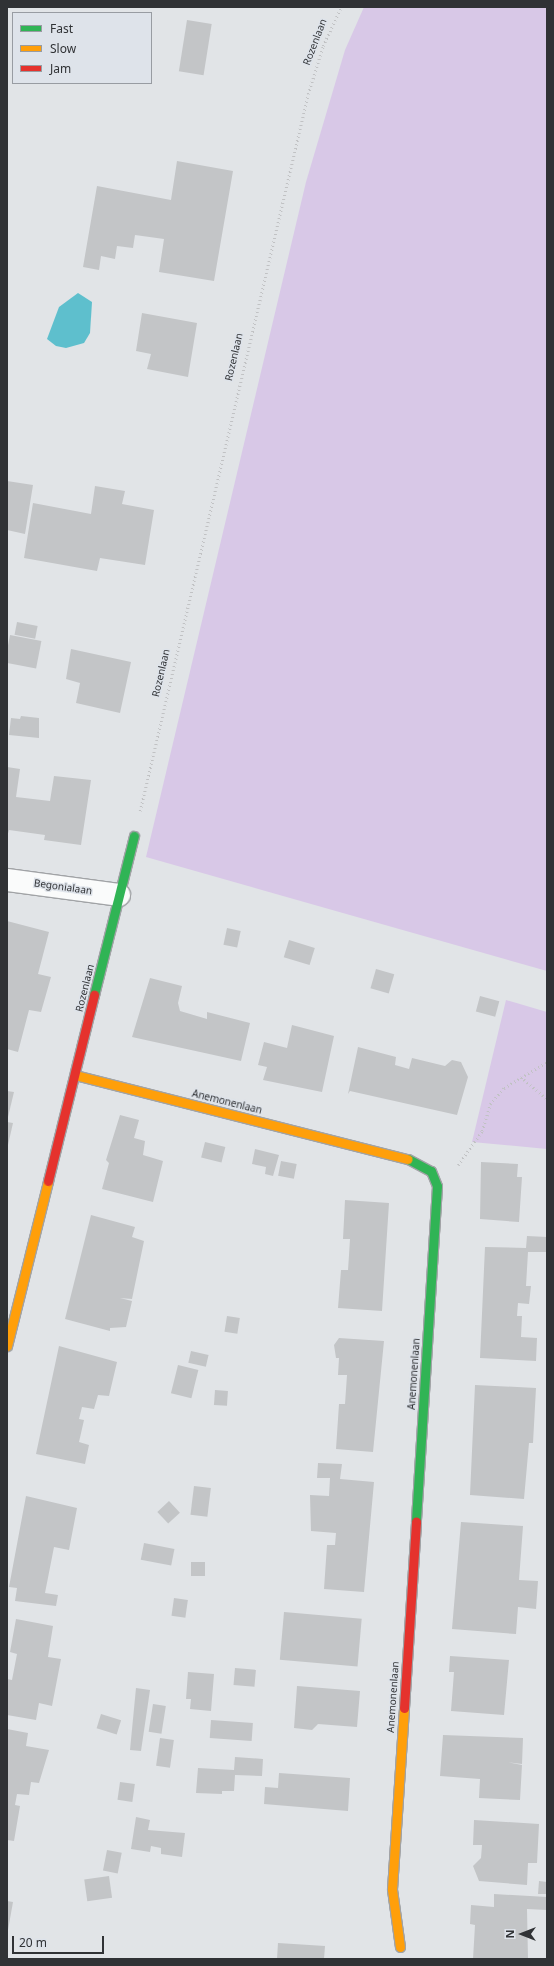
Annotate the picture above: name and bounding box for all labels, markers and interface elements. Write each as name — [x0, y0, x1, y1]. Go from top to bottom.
legend — [12, 12, 152, 84]
street label: Rozenlaan — [301, 17, 329, 67]
text: Fast — [50, 20, 73, 37]
text: Slow — [50, 40, 76, 57]
text: Jam — [50, 60, 71, 77]
street label: Rozenlaan — [223, 332, 245, 382]
street label: Rozenlaan — [150, 648, 172, 698]
street label: Begonialaan — [33, 877, 93, 897]
street label: Rozenlaan — [73, 963, 97, 1013]
street label: Anemonenlaan — [191, 1088, 263, 1116]
street label: Anemonenlaan — [406, 1338, 422, 1410]
street label: Anemonenlaan — [385, 1661, 401, 1733]
north arrow — [502, 1914, 542, 1954]
scale bar — [14, 1928, 106, 1954]
text: N — [502, 1930, 517, 1938]
text: 20 m — [19, 1934, 47, 1951]

